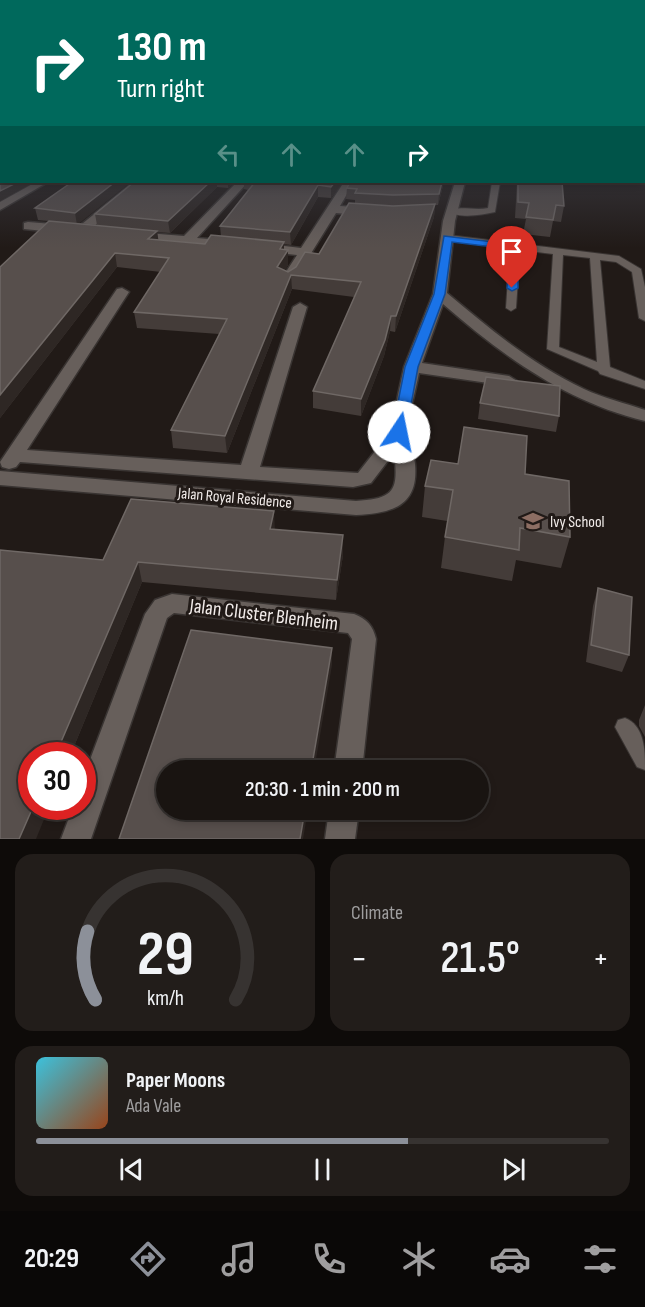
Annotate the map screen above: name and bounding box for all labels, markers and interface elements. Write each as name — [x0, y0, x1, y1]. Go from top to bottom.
text: 130 m — [117, 22, 207, 73]
icon: right — [18, 24, 96, 102]
text: Turn right — [117, 73, 204, 105]
icon: left — [212, 138, 245, 171]
icon: ahead — [275, 138, 308, 171]
icon: ahead — [338, 138, 371, 171]
icon: right — [401, 138, 434, 171]
pin — [486, 226, 537, 288]
icon: arrive — [495, 235, 528, 268]
position arrow — [367, 400, 431, 464]
street label: Jalan Royal Residence — [176, 484, 293, 513]
school or university icon: Ivy School — [521, 509, 545, 533]
place label: Ivy School — [550, 513, 605, 532]
street label: Jalan Cluster Blenheim — [187, 594, 339, 636]
speed limit sign: 30 — [18, 742, 96, 820]
text: 20:30 · 1 min · 200 m — [245, 776, 400, 803]
text: Climate — [351, 901, 403, 925]
text: 29 — [137, 918, 193, 993]
text: 21.5° — [440, 931, 520, 986]
text: − — [351, 939, 367, 979]
text: + — [593, 939, 609, 979]
text: km/h — [146, 986, 184, 1011]
text: Paper Moons — [126, 1067, 225, 1094]
text: Ada Vale — [126, 1094, 181, 1118]
icon: previous — [115, 1153, 148, 1186]
icon: pause — [306, 1153, 339, 1186]
icon: next — [497, 1153, 530, 1186]
icon: directions — [127, 1238, 169, 1280]
icon: music — [218, 1238, 260, 1280]
icon: phone — [308, 1238, 350, 1280]
icon: climate — [398, 1238, 440, 1280]
icon: car — [489, 1238, 531, 1280]
icon: filters — [579, 1238, 621, 1280]
text: 20:29 — [24, 1243, 79, 1275]

